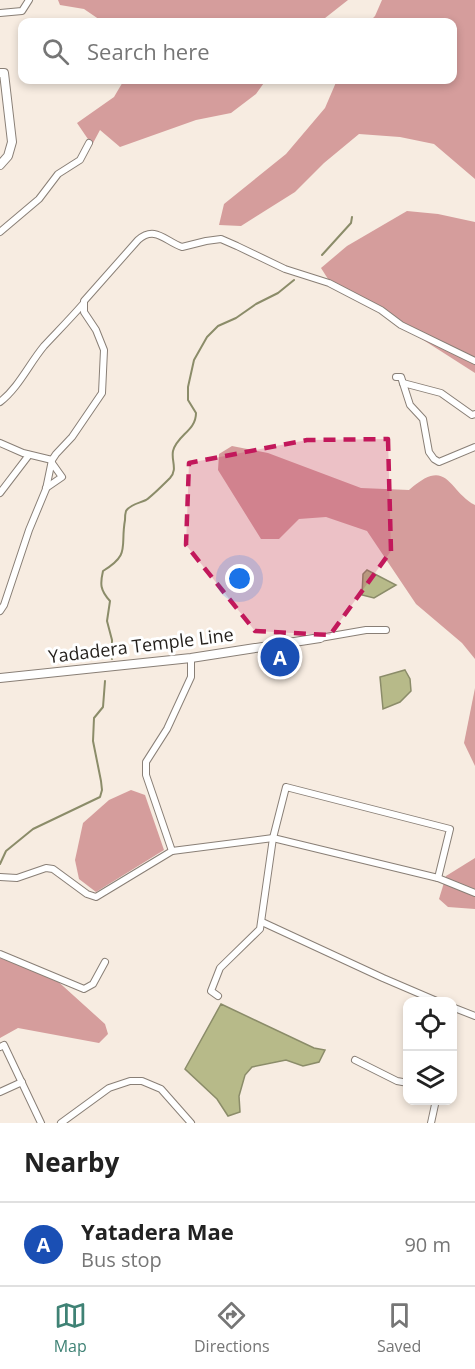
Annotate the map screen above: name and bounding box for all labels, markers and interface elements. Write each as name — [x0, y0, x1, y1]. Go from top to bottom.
search box — [18, 18, 457, 84]
icon: search — [39, 35, 72, 68]
text: Search here — [87, 36, 210, 66]
your location — [225, 564, 254, 593]
street label: Yadadera Temple Line — [47, 622, 235, 668]
pin: A — [260, 634, 300, 680]
map controls — [403, 997, 457, 1105]
button: locate — [403, 997, 457, 1051]
button: layers — [403, 1051, 457, 1105]
text: Nearby — [24, 1144, 119, 1180]
text: Yatadera Mae — [81, 1216, 234, 1246]
text: A — [37, 1231, 50, 1258]
text: 90 m — [404, 1231, 451, 1258]
text: Bus stop — [81, 1246, 162, 1273]
tab: Map — [54, 1299, 87, 1357]
tab: Directions — [194, 1299, 270, 1357]
tab: Saved — [377, 1299, 421, 1357]

